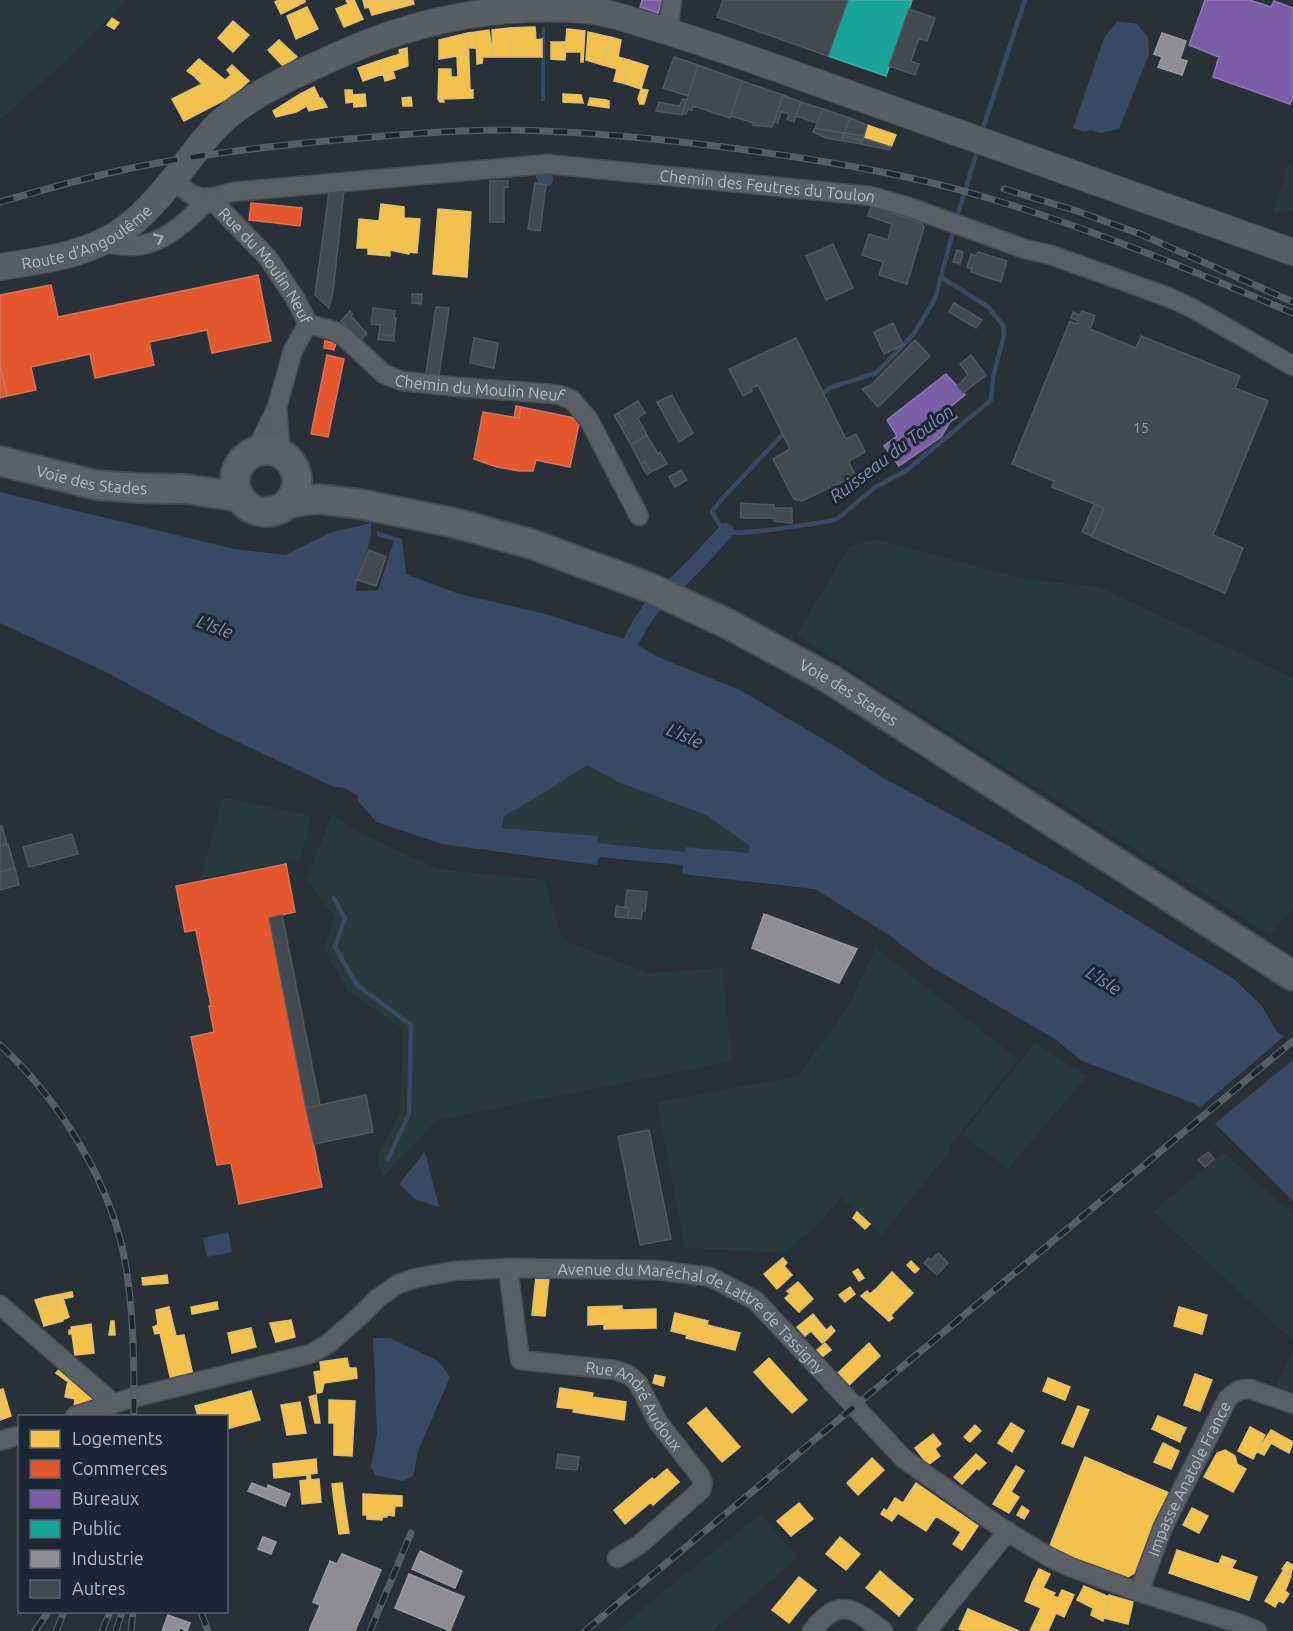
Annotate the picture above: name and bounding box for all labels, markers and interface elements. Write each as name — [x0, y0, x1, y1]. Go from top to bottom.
street label: Chemin des Feutres du Toulon — [659, 166, 878, 206]
street label: Route d'Angoulême — [20, 201, 155, 273]
street label: Rue du Moulin Neuf — [215, 204, 316, 328]
one-way arrow — [152, 234, 163, 246]
street label: Chemin du Moulin Neuf — [392, 370, 568, 405]
water label: Ruisseau du Toulon — [825, 400, 957, 506]
house number: 15 — [1133, 420, 1149, 436]
street label: Voie des Stades — [35, 461, 147, 497]
water label: L'Isle — [194, 610, 236, 642]
street label: Voie des Stades — [797, 655, 902, 729]
water label: L'Isle — [664, 719, 706, 751]
water label: L'Isle — [1083, 962, 1125, 998]
street label: Avenue du Maréchal de Lattre de Tassigny — [557, 1260, 829, 1378]
street label: Rue André Audoux — [585, 1358, 686, 1455]
street label: Impasse Anatole France — [1144, 1398, 1234, 1559]
legend — [18, 1415, 228, 1613]
text: Logements — [72, 1428, 163, 1448]
text: Commerces — [72, 1458, 168, 1478]
text: Bureaux — [72, 1488, 139, 1508]
text: Public — [72, 1518, 121, 1538]
text: Industrie — [72, 1548, 144, 1568]
text: Autres — [72, 1578, 126, 1598]

